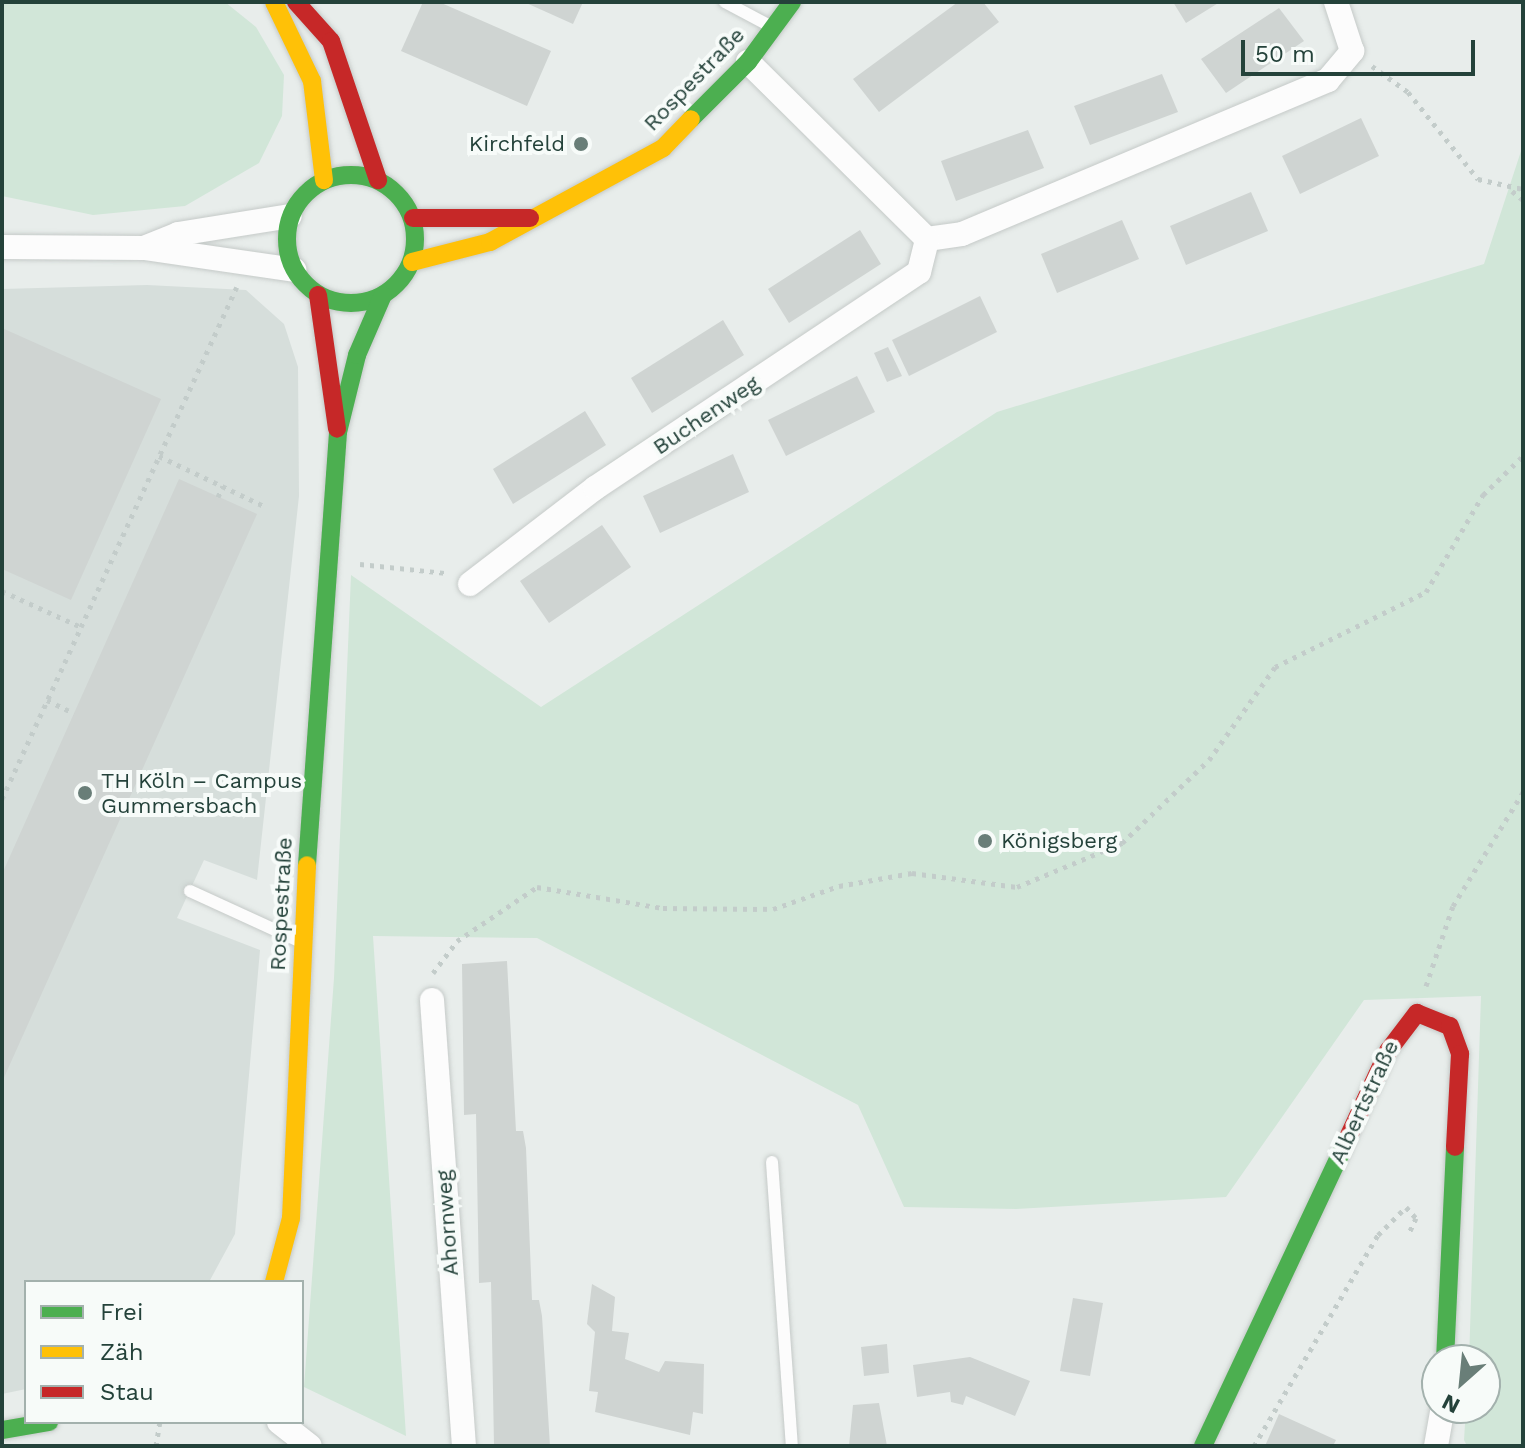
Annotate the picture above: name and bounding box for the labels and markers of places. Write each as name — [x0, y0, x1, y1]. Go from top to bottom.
place label: Kirchfeld — [469, 131, 565, 157]
marker: Kirchfeld — [572, 135, 590, 153]
place label: TH Köln – Campus Gummersbach — [101, 767, 302, 818]
marker: TH Köln – Campus Gummersbach — [76, 784, 94, 802]
place label: Königsberg — [1001, 828, 1117, 854]
marker: Königsberg — [976, 832, 994, 850]

